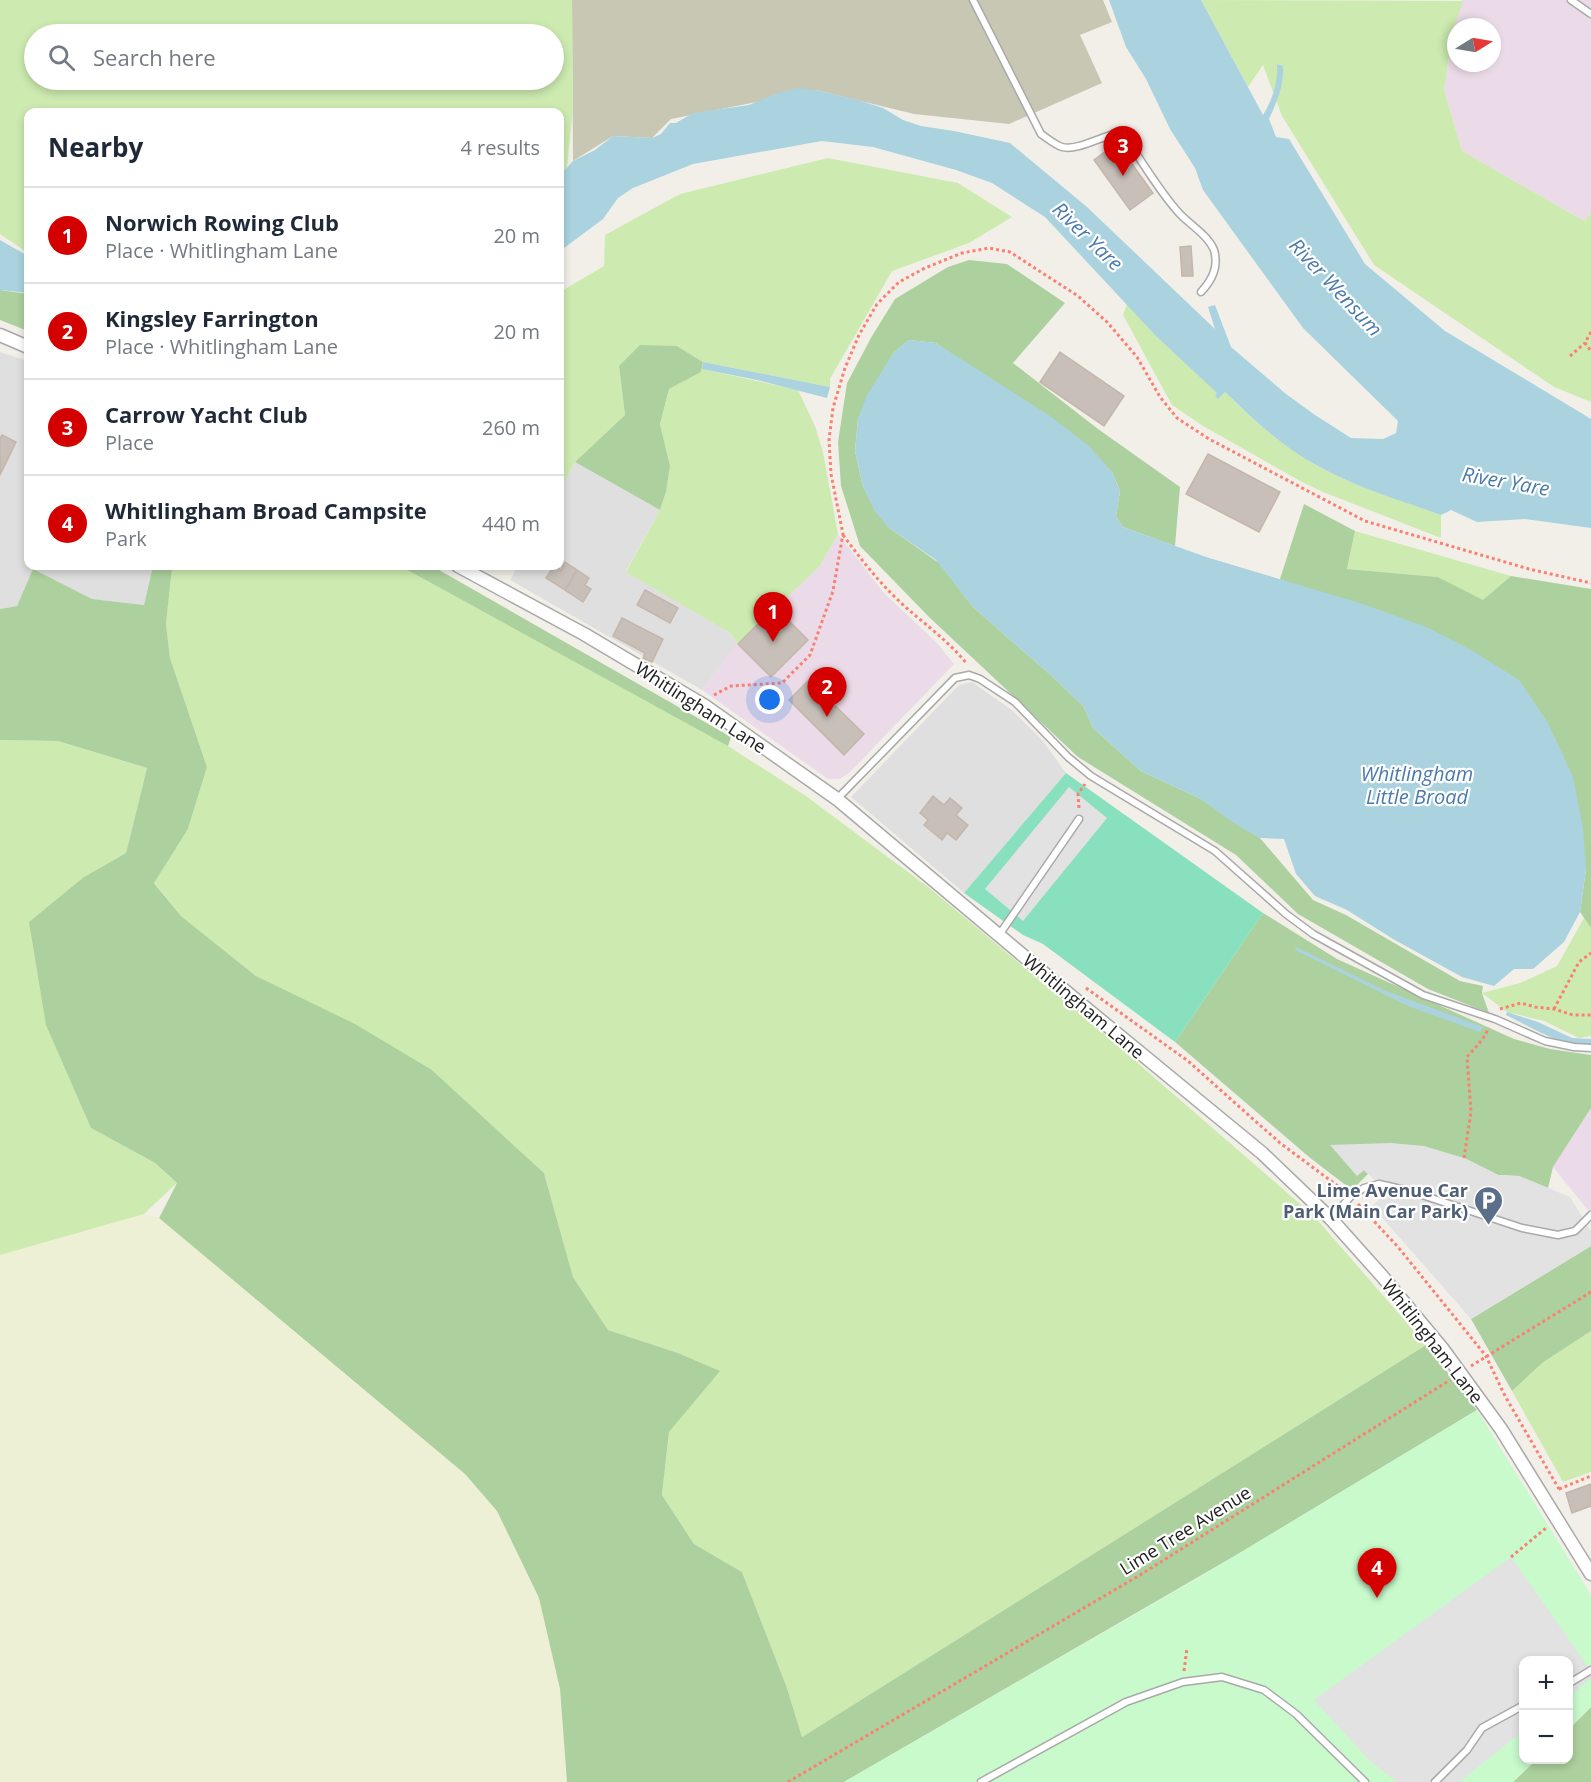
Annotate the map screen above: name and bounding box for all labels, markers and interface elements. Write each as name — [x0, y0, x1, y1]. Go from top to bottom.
north arrow — [1447, 18, 1501, 72]
search box — [24, 24, 564, 90]
icon: search — [45, 41, 78, 74]
text: Search here — [93, 42, 216, 72]
pin: 3 — [1104, 126, 1142, 176]
text: Nearby — [48, 129, 143, 165]
text: 4 results — [460, 134, 540, 161]
water label: River Yare — [1047, 196, 1129, 276]
text: Norwich Rowing Club — [105, 207, 339, 237]
text: 1 — [62, 222, 73, 249]
text: 20 m — [493, 222, 540, 249]
water label: River Wensum — [1284, 232, 1388, 342]
text: Place · Whitlingham Lane — [105, 237, 338, 264]
text: Kingsley Farrington — [105, 303, 319, 333]
text: 2 — [62, 318, 73, 345]
text: 20 m — [493, 318, 540, 345]
text: Place · Whitlingham Lane — [105, 333, 338, 360]
text: Carrow Yacht Club — [105, 399, 308, 429]
text: 3 — [62, 414, 73, 441]
text: 260 m — [482, 414, 540, 441]
text: Place — [105, 429, 154, 456]
water label: River Yare — [1460, 460, 1552, 502]
text: Whitlingham Broad Campsite — [105, 495, 427, 525]
text: 4 — [62, 510, 73, 537]
text: 440 m — [482, 510, 540, 537]
text: Park — [105, 525, 147, 552]
pin: 1 — [754, 592, 792, 642]
street label: Whitlingham Lane — [631, 656, 771, 758]
pin: 2 — [808, 668, 846, 717]
your location — [755, 685, 784, 714]
water label: Whitlingham Little Broad — [1361, 760, 1473, 810]
street label: Whitlingham Lane — [1018, 948, 1150, 1064]
place label: Lime Avenue Car Park (Main Car Park) — [1283, 1178, 1468, 1223]
parking icon: Lime Avenue Car Park (Main Car Park) — [1473, 1184, 1505, 1226]
street label: Whitlingham Lane — [1377, 1274, 1489, 1408]
street label: Lime Tree Avenue — [1115, 1480, 1255, 1580]
pin: 4 — [1358, 1548, 1396, 1598]
map controls — [1519, 1656, 1573, 1764]
button: + — [1519, 1656, 1573, 1710]
button: − — [1519, 1710, 1573, 1764]

